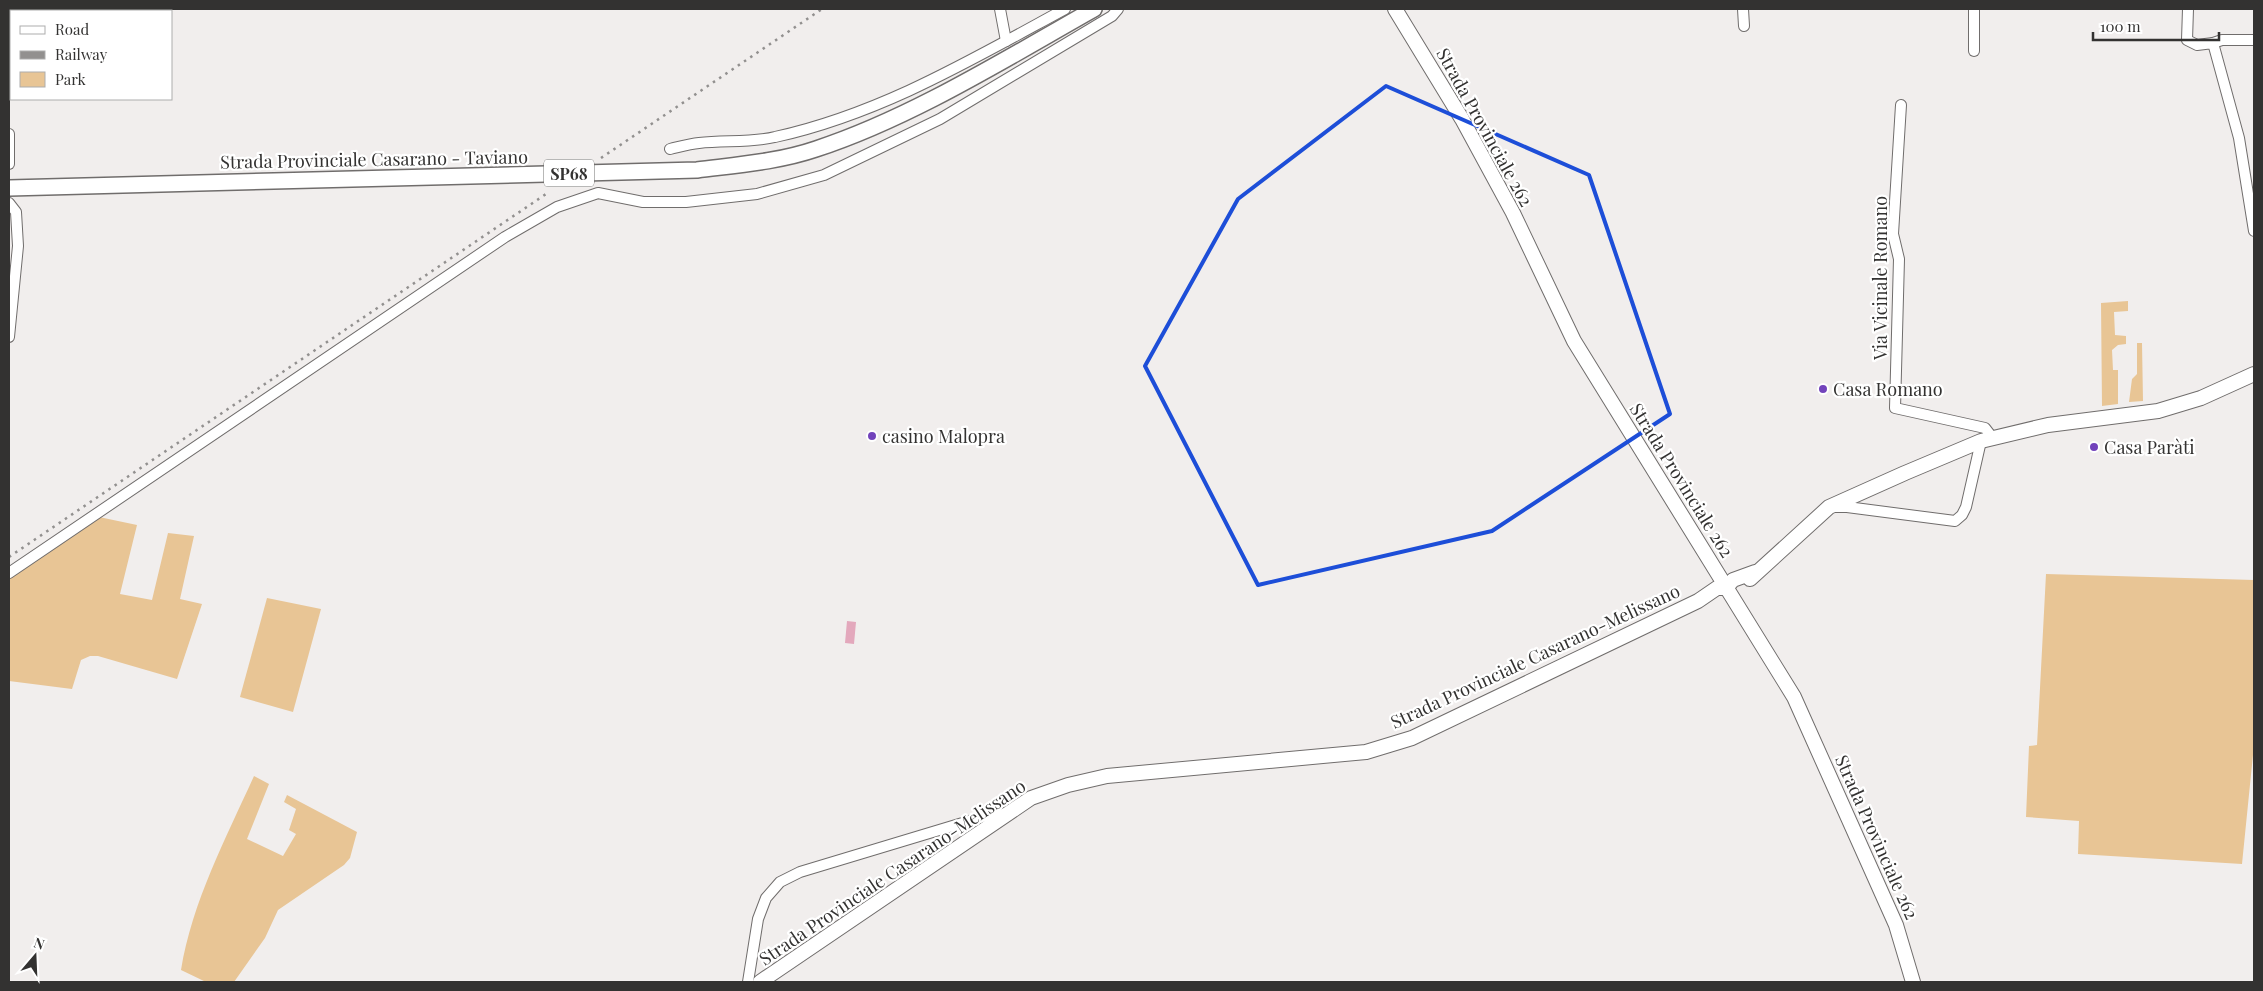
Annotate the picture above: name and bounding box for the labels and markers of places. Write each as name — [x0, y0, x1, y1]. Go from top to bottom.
place label: Casa Romano — [1833, 377, 1943, 401]
marker: Casa Romano — [1817, 383, 1829, 395]
place label: casino Malopra — [882, 424, 1005, 448]
marker: casino Malopra — [866, 430, 878, 442]
place label: Casa Paràti — [2104, 435, 2195, 459]
marker: Casa Paràti — [2088, 441, 2100, 453]

